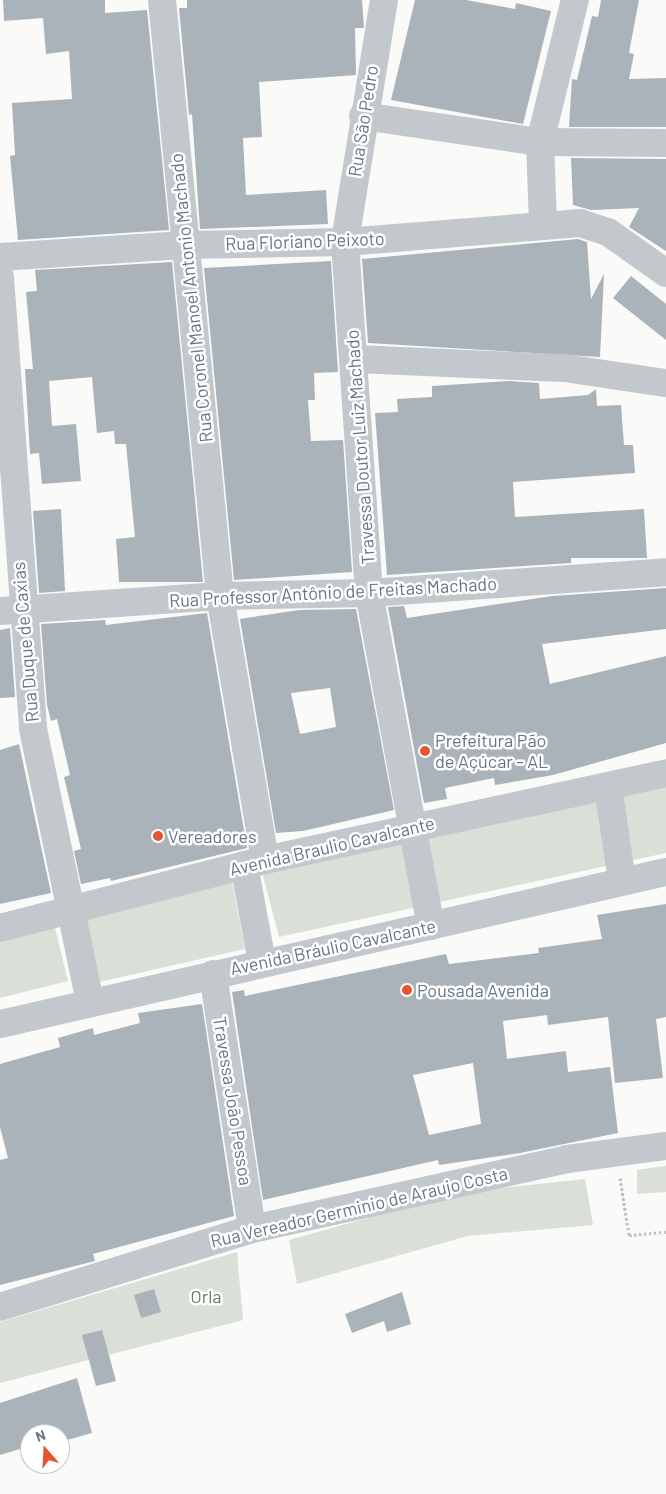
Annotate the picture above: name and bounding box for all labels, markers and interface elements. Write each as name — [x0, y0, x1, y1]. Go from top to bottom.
street label: Rua São Pedro — [344, 64, 382, 178]
street label: Rua Coronel Manoel Antonio Machado — [165, 152, 217, 444]
street label: Rua Floriano Peixoto — [225, 227, 385, 255]
street label: Travessa Doutor Luiz Machado — [341, 329, 379, 565]
street label: Rua Duque de Caxias — [7, 561, 43, 723]
street label: Rua Professor Antônio de Freitas Machado — [169, 573, 497, 611]
place label: Prefeitura Pão de Açúcar - AL — [435, 730, 548, 772]
marker: Prefeitura Pão de Açúcar - AL — [419, 745, 431, 757]
street label: Avenida Braulio Cavalcante — [227, 812, 437, 880]
place label: Vereadores — [168, 825, 257, 847]
marker: Vereadores — [152, 830, 164, 842]
street label: Avenida Bráulio Cavalcante — [228, 915, 438, 979]
place label: Pousada Avenida — [417, 979, 549, 1001]
marker: Pousada Avenida — [401, 984, 413, 996]
street label: Travessa João Pessoa — [209, 1015, 257, 1187]
street label: Rua Vereador Germinio de Araujo Costa — [208, 1162, 510, 1252]
park label: Orla — [190, 1285, 222, 1307]
north arrow — [20, 1424, 70, 1474]
text: N — [33, 1426, 47, 1445]

